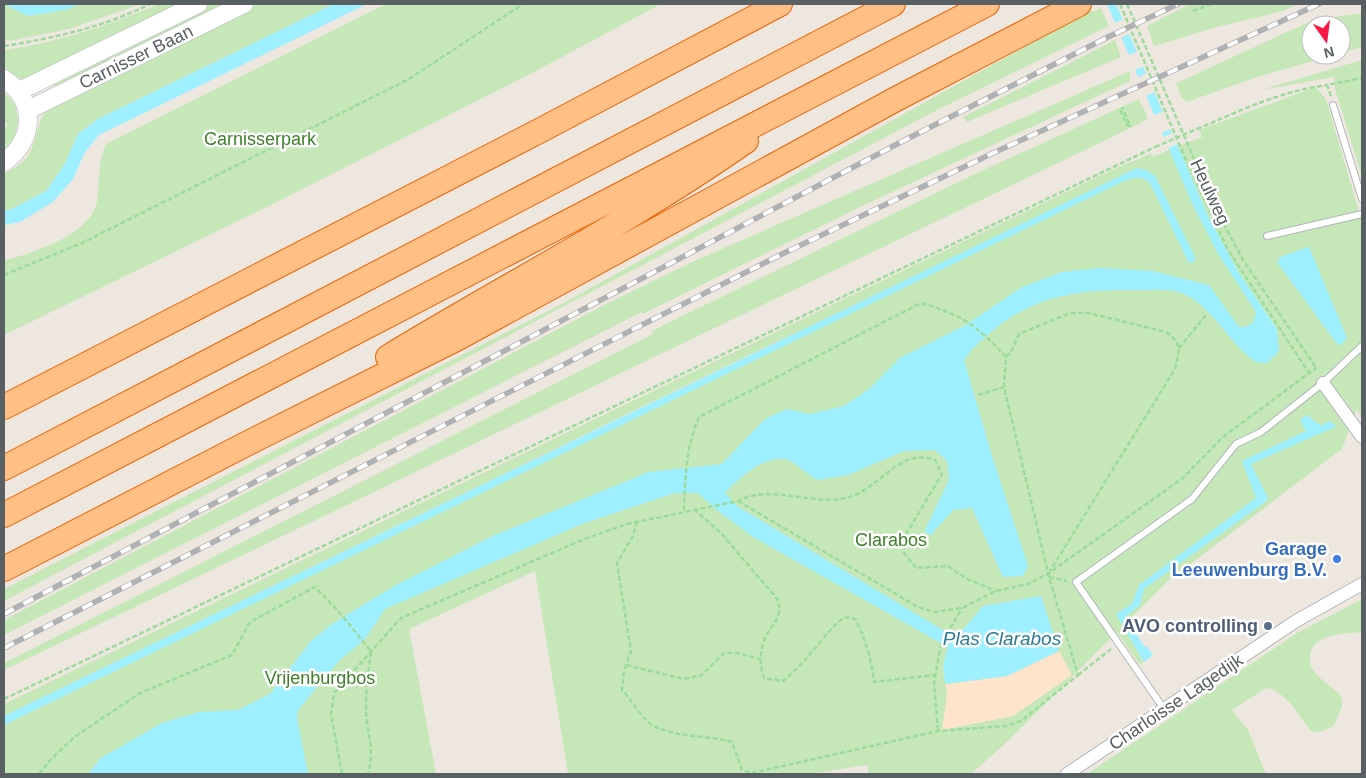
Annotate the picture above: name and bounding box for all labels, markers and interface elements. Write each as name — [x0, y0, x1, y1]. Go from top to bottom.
north arrow — [1301, 15, 1351, 65]
street label: Carnisser Baan — [76, 21, 196, 93]
text: N — [1322, 44, 1336, 62]
park label: Carnisserpark — [204, 129, 317, 149]
street label: Heulweg — [1186, 156, 1234, 228]
park label: Clarabos — [855, 530, 927, 550]
place label: Garage Leeuwenburg B.V. — [1172, 539, 1327, 580]
marker: Garage Leeuwenburg B.V. — [1331, 553, 1343, 565]
place label: AVO controlling — [1122, 616, 1258, 636]
marker: AVO controlling — [1262, 620, 1274, 632]
water label: Plas Clarabos — [943, 628, 1062, 649]
street label: Charloisse Lagedijk — [1105, 649, 1248, 754]
park label: Vrijenburgbos — [265, 668, 375, 688]

